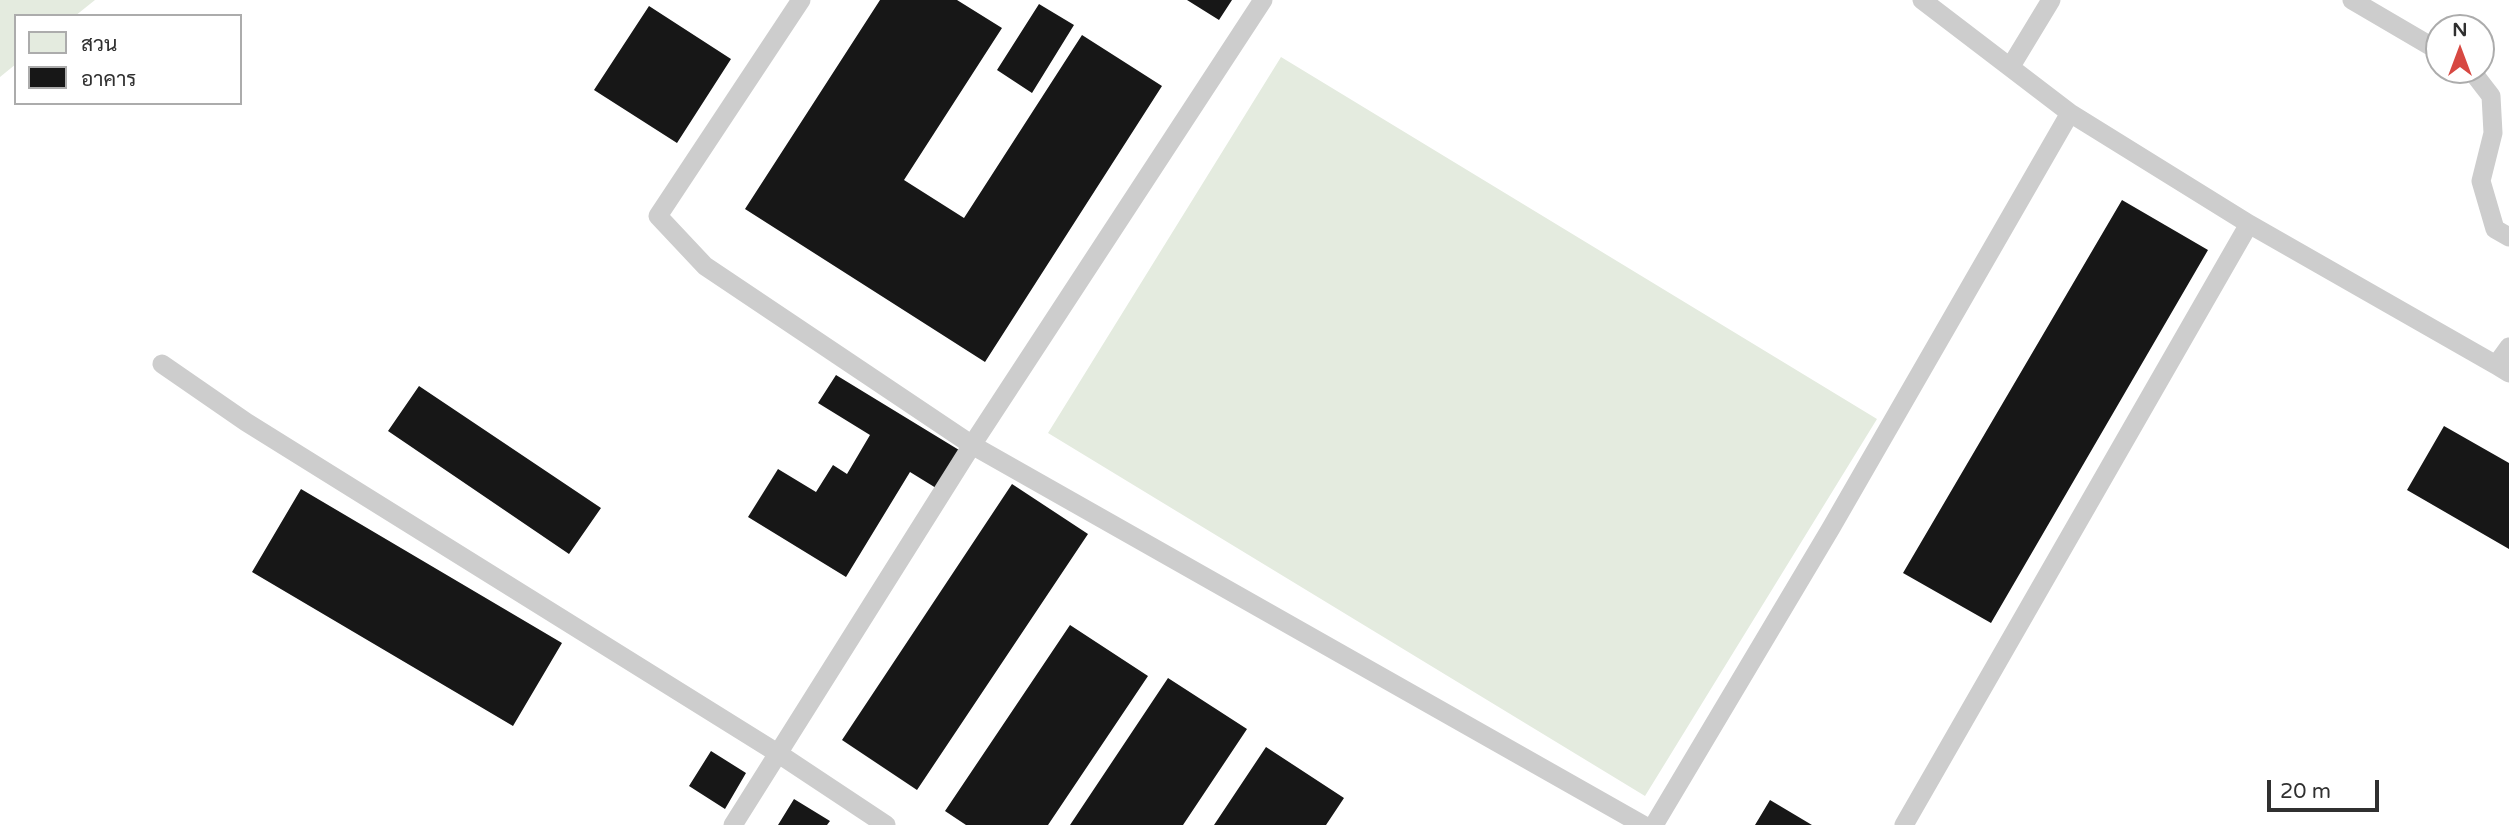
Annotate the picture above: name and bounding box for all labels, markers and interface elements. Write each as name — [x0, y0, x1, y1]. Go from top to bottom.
legend — [14, 14, 242, 105]
north arrow — [2425, 14, 2495, 84]
text: N — [2452, 19, 2468, 41]
text: สวน — [81, 32, 117, 57]
text: อาคาร — [81, 67, 137, 92]
scale bar — [2271, 766, 2383, 810]
text: 20 m — [2280, 779, 2331, 804]

